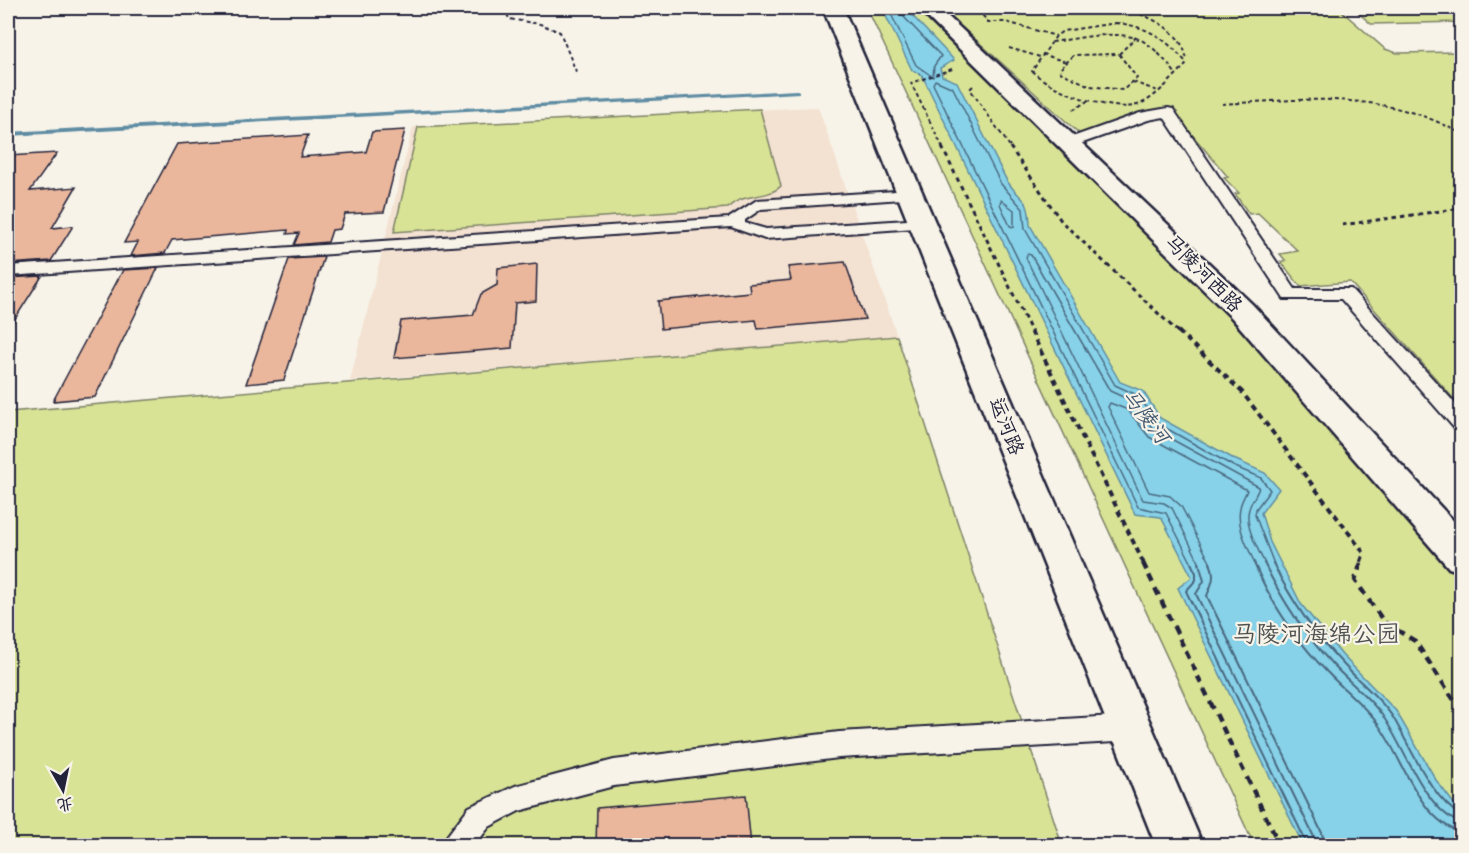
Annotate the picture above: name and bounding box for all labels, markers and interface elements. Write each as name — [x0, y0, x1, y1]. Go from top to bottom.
street label: 马陵河西路 — [1156, 228, 1250, 322]
water label: 马陵河 — [1113, 382, 1179, 454]
street label: 运河路 — [979, 393, 1032, 461]
park label: 马陵河海绵公园 — [1232, 616, 1400, 655]
north arrow — [33, 760, 93, 820]
text: 北 — [55, 790, 75, 817]

